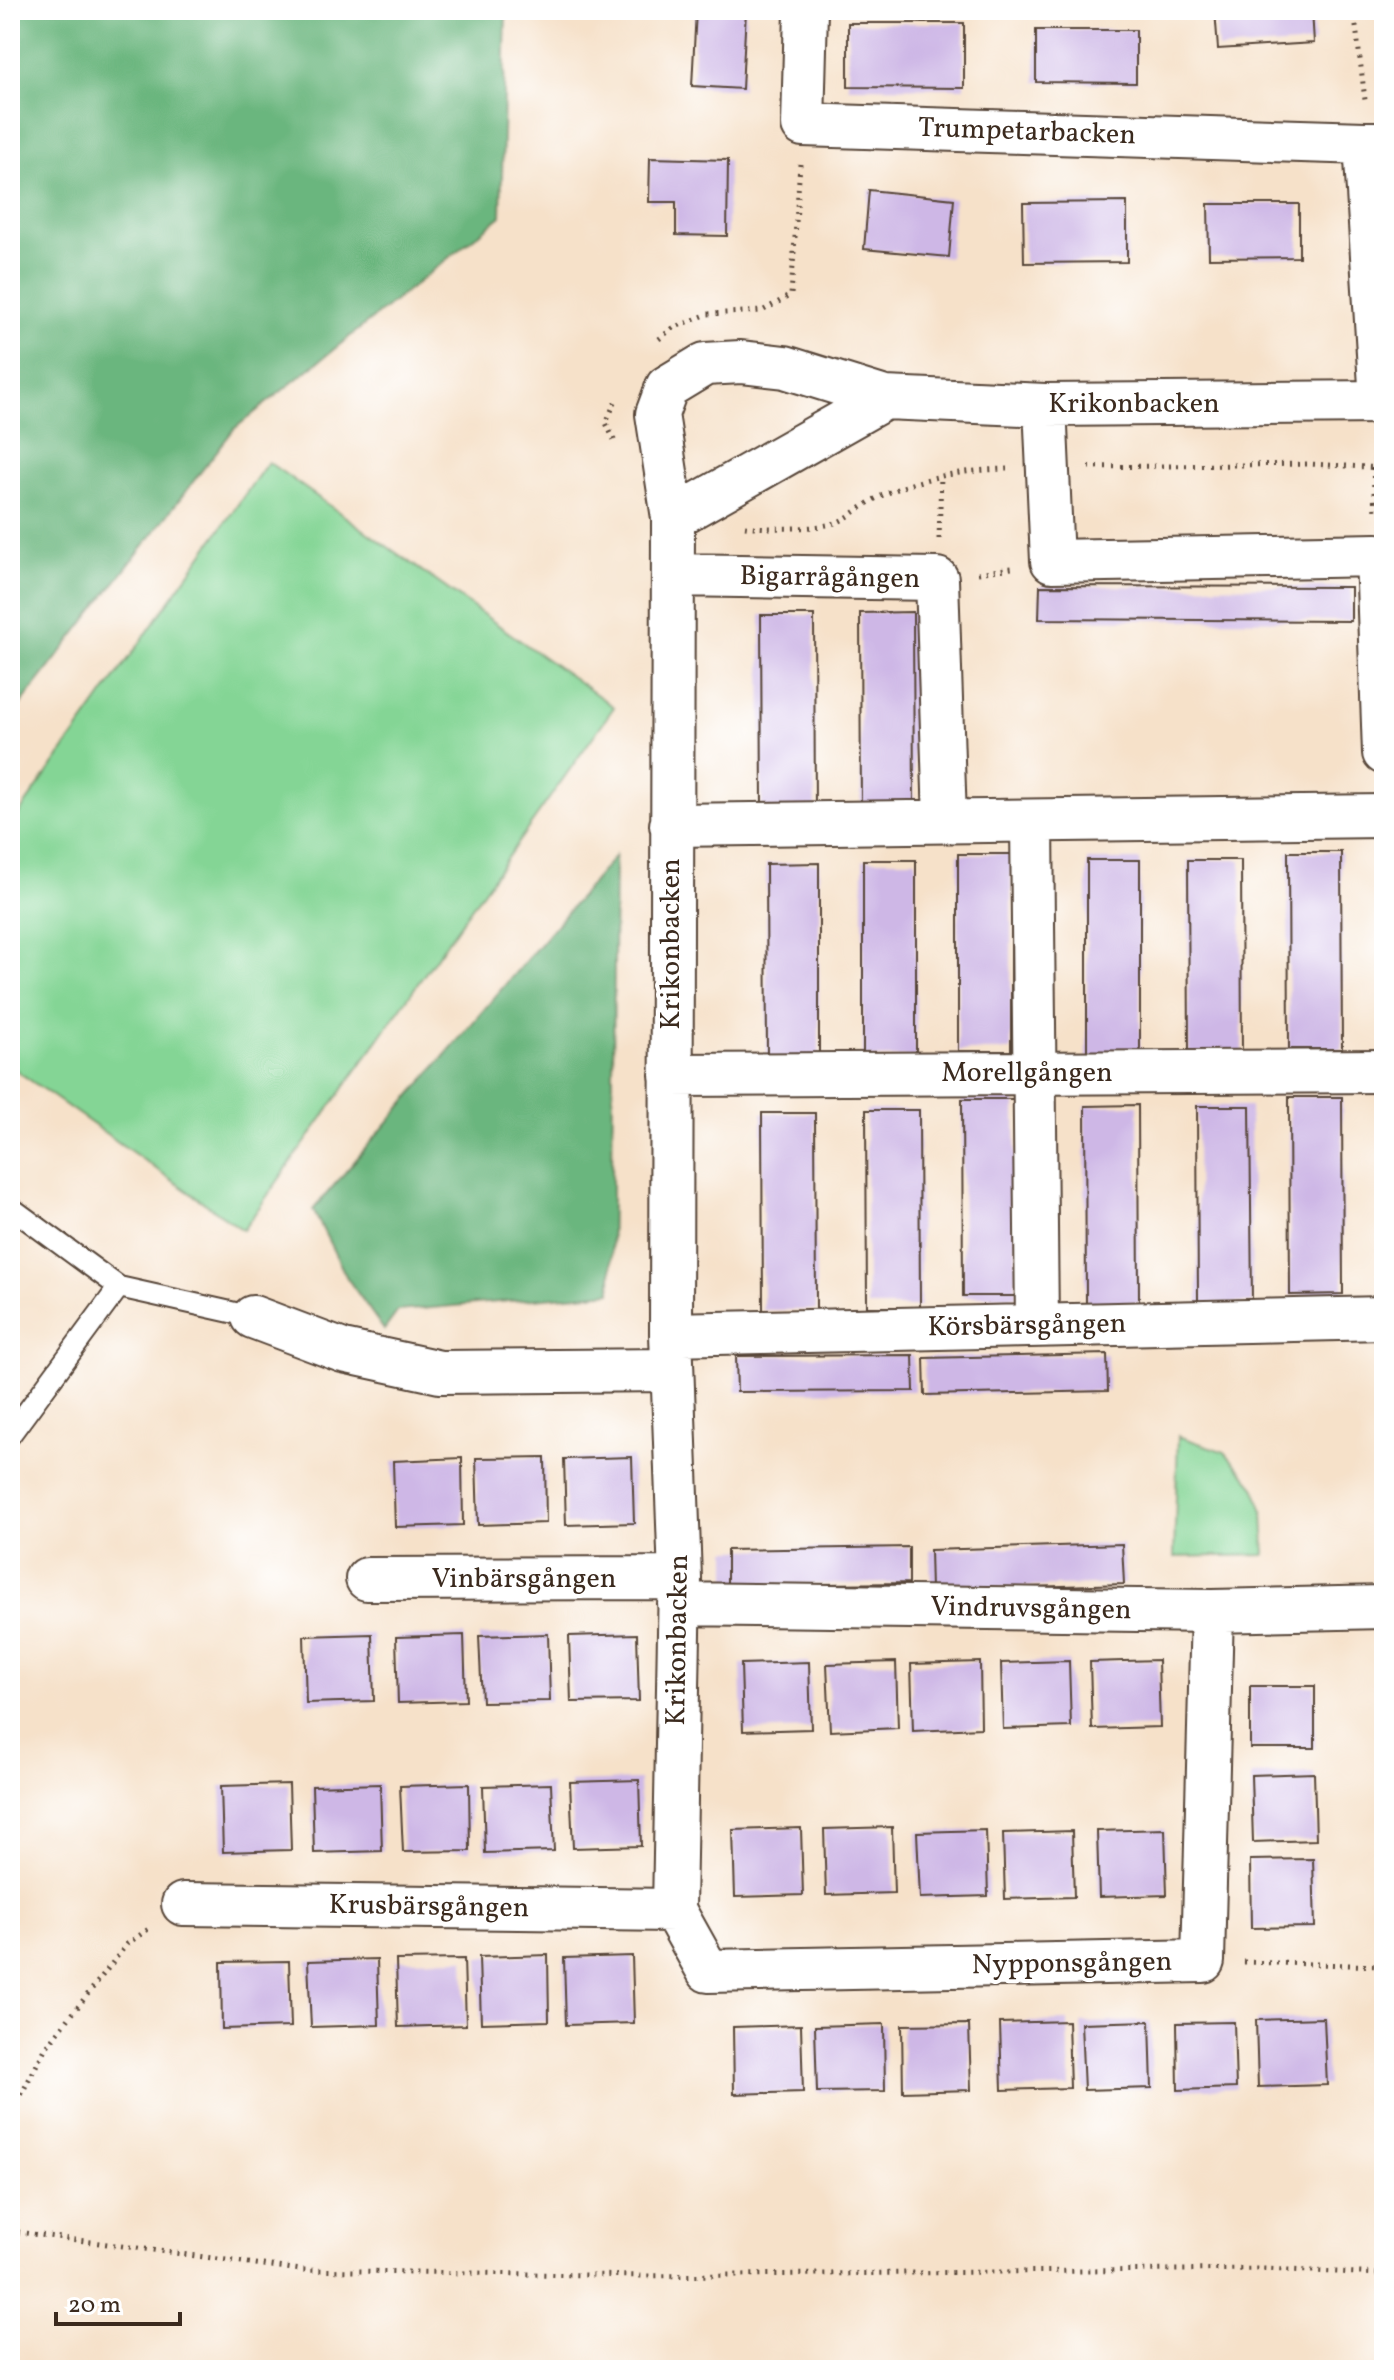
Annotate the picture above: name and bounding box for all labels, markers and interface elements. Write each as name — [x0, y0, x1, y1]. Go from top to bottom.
street label: Trumpetarbacken — [917, 109, 1137, 155]
street label: Krikonbacken — [1048, 385, 1220, 424]
street label: Bigarrågången — [739, 557, 921, 599]
street label: Krikonbacken — [652, 858, 691, 1030]
street label: Morellgången — [941, 1054, 1113, 1093]
street label: Körsbärsgången — [927, 1305, 1127, 1347]
street label: Krikonbacken — [657, 1554, 699, 1726]
street label: Vinbärsgången — [431, 1560, 617, 1599]
street label: Vindruvsgången — [930, 1588, 1132, 1630]
street label: Krusbärsgången — [328, 1886, 530, 1928]
street label: Nypponsgången — [971, 1943, 1173, 1985]
scale bar — [56, 2276, 180, 2326]
text: 20 m — [68, 2289, 121, 2323]

